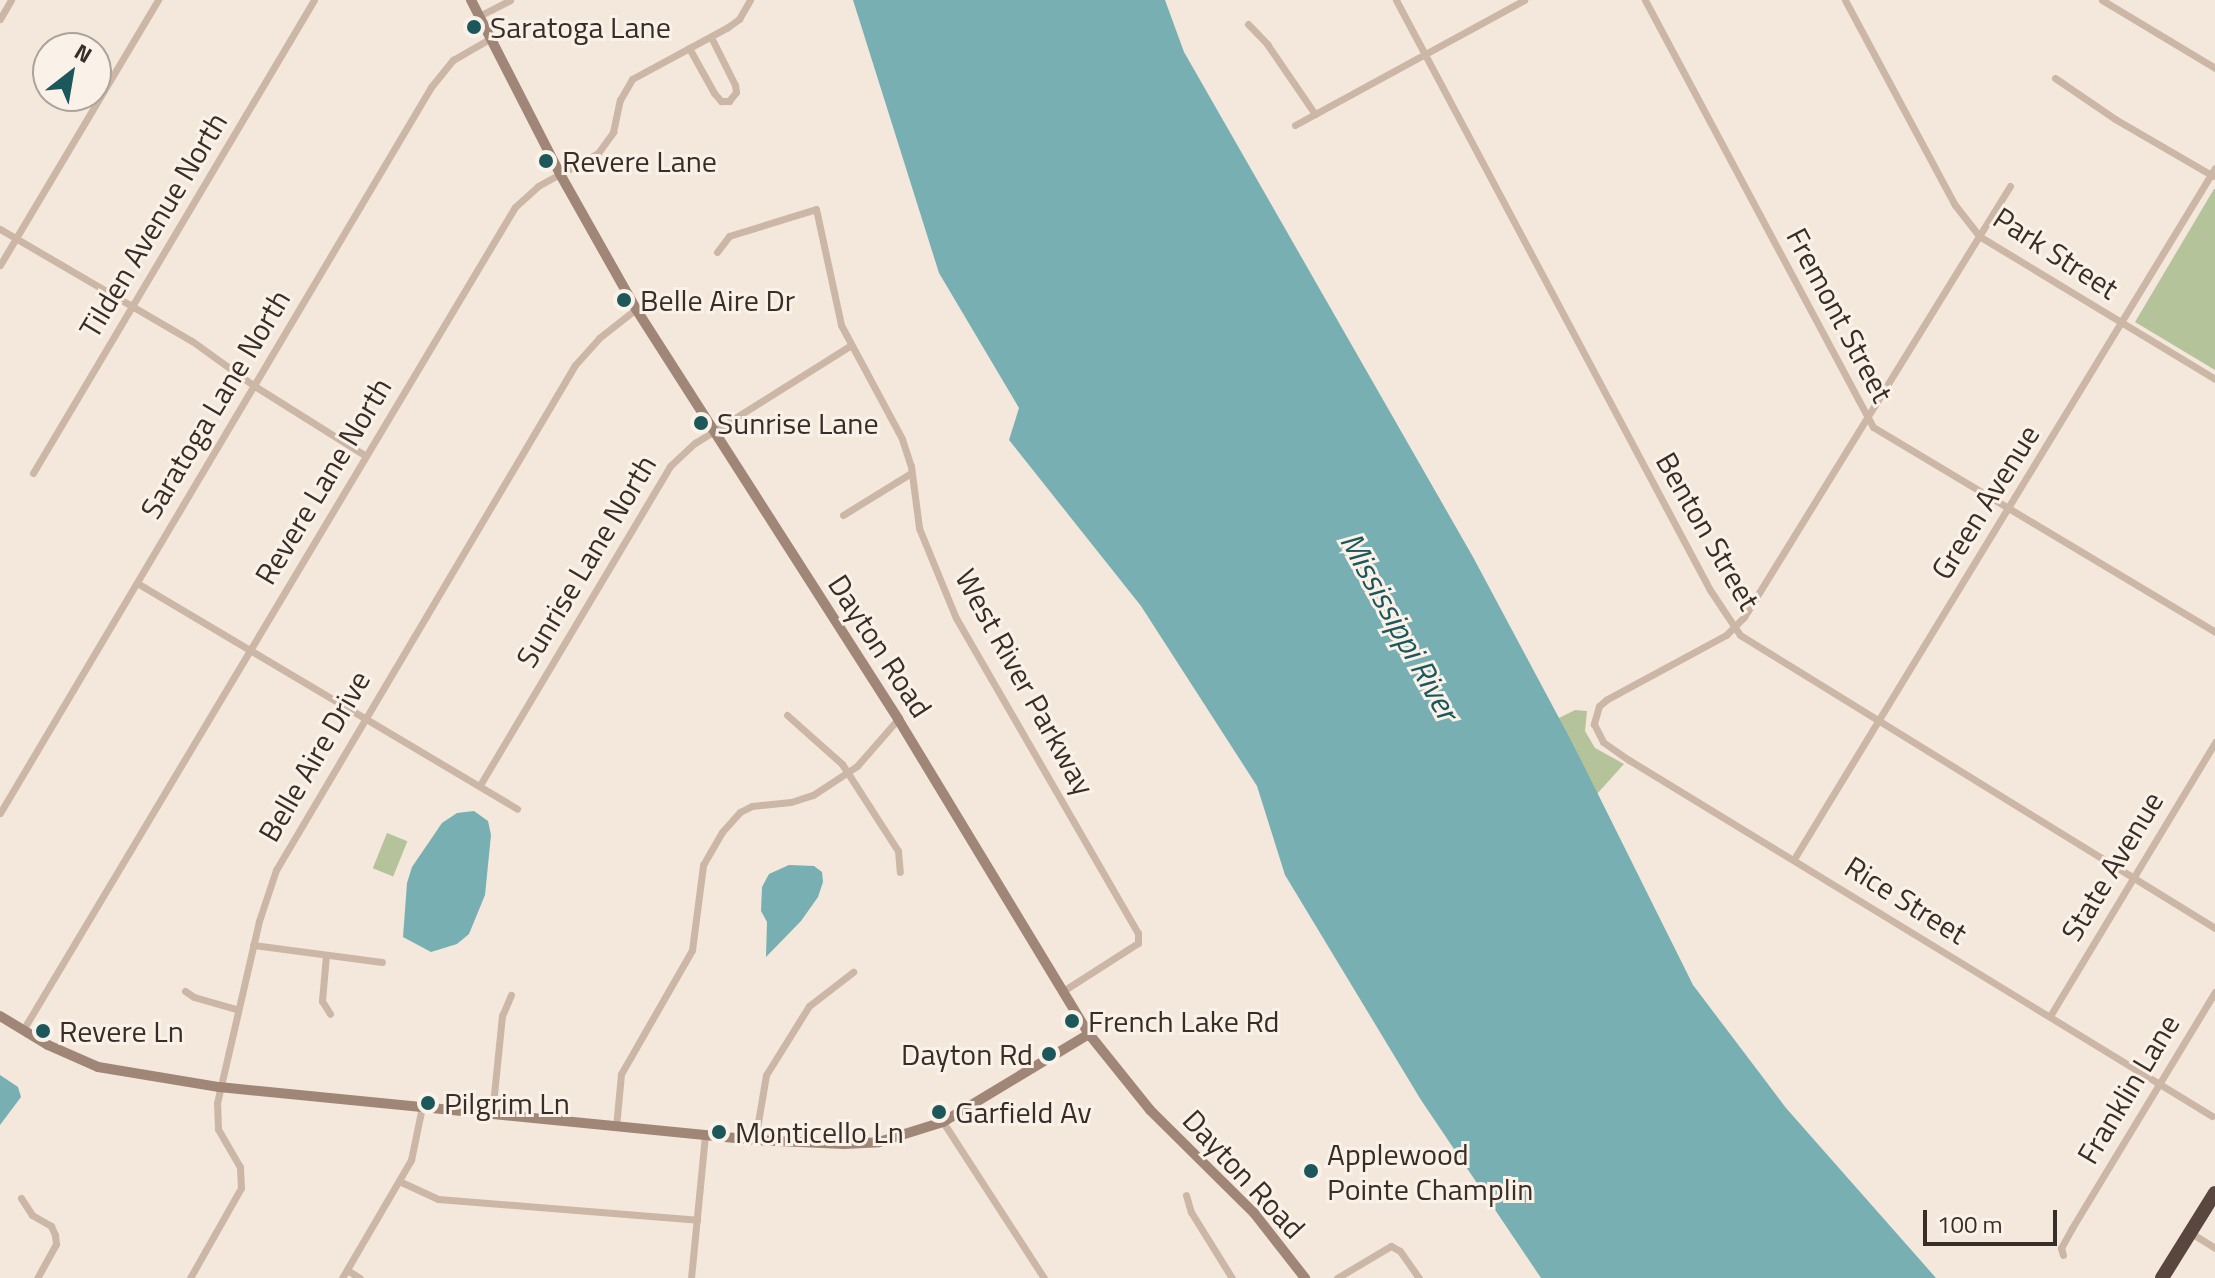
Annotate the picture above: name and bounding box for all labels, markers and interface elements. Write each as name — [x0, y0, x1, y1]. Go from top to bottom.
place label: Saratoga Lane — [490, 9, 671, 45]
marker: Saratoga Lane — [465, 18, 483, 36]
north arrow — [32, 32, 112, 112]
text: N — [68, 35, 99, 72]
street label: Tilden Avenue North — [72, 106, 234, 344]
place label: Revere Lane — [562, 143, 717, 179]
marker: Revere Lane — [537, 152, 555, 170]
street label: Park Street — [1987, 199, 2125, 307]
street label: Fremont Street — [1779, 222, 1901, 408]
place label: Belle Aire Dr — [640, 282, 795, 318]
street label: Saratoga Lane North — [133, 283, 297, 525]
marker: Belle Aire Dr — [615, 291, 633, 309]
street label: Revere Lane North — [247, 371, 399, 591]
place label: Sunrise Lane — [717, 405, 879, 441]
marker: Sunrise Lane — [692, 414, 710, 432]
street label: Green Avenue — [1923, 418, 2047, 586]
street label: Benton Street — [1648, 446, 1768, 616]
street label: Sunrise Lane North — [508, 448, 664, 674]
water label: Mississippi River — [1333, 525, 1467, 727]
street label: West River Parkway — [948, 563, 1102, 801]
street label: Dayton Road — [821, 568, 939, 724]
street label: Belle Aire Drive — [251, 664, 377, 848]
street label: State Avenue — [2053, 785, 2171, 947]
street label: Rice Street — [1838, 848, 1974, 952]
place label: French Lake Rd — [1088, 1003, 1279, 1039]
street label: Franklin Lane — [2069, 1008, 2187, 1170]
marker: French Lake Rd — [1063, 1012, 1081, 1030]
place label: Revere Ln — [59, 1013, 184, 1049]
marker: Revere Ln — [34, 1022, 52, 1040]
place label: Dayton Rd — [901, 1036, 1033, 1072]
marker: Dayton Rd — [1040, 1045, 1058, 1063]
place label: Pilgrim Ln — [444, 1085, 570, 1121]
marker: Pilgrim Ln — [419, 1094, 437, 1112]
place label: Garfield Av — [955, 1094, 1092, 1130]
street label: Dayton Road — [1175, 1102, 1313, 1246]
marker: Garfield Av — [930, 1103, 948, 1121]
place label: Monticello Ln — [735, 1114, 904, 1150]
marker: Monticello Ln — [710, 1123, 728, 1141]
place label: Applewood Pointe Champlin — [1327, 1136, 1533, 1206]
marker: Applewood Pointe Champlin — [1302, 1162, 1320, 1180]
scale bar — [1927, 1194, 2061, 1244]
text: 100 m — [1937, 1206, 2003, 1242]

